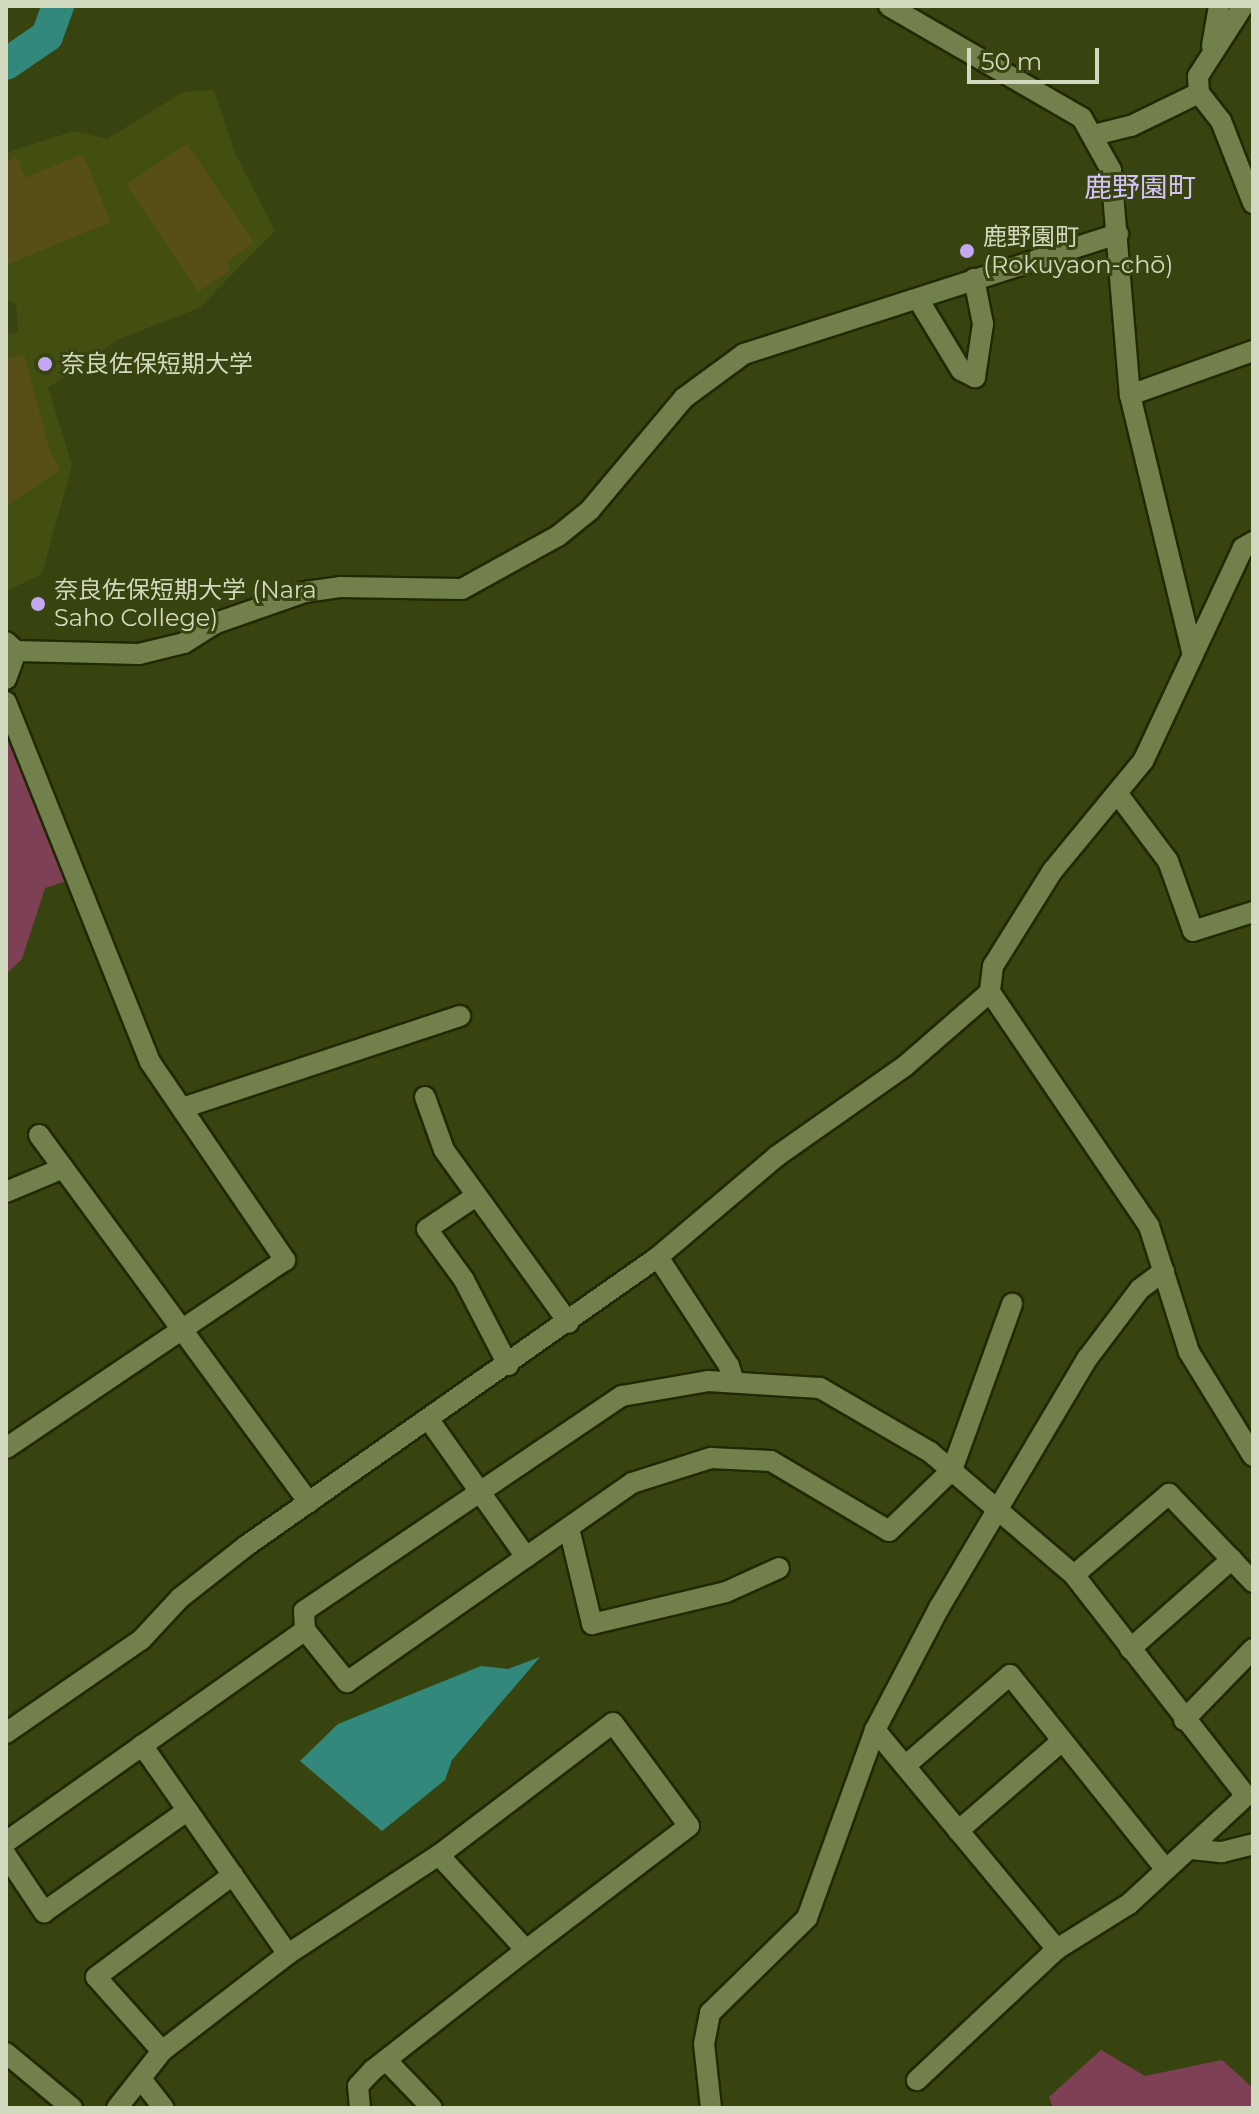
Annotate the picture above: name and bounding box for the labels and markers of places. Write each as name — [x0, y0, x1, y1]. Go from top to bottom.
place label: 鹿野園町 (Rokuyaon-chō) — [983, 223, 1173, 279]
marker: 鹿野園町 (Rokuyaon-chō) — [958, 242, 976, 260]
place label: 奈良佐保短期大学 — [61, 350, 253, 378]
marker: 奈良佐保短期大学 — [36, 355, 54, 373]
place label: 奈良佐保短期大学 (Nara Saho College) — [54, 576, 317, 632]
marker: 奈良佐保短期大学 (Nara Saho College) — [29, 595, 47, 613]

